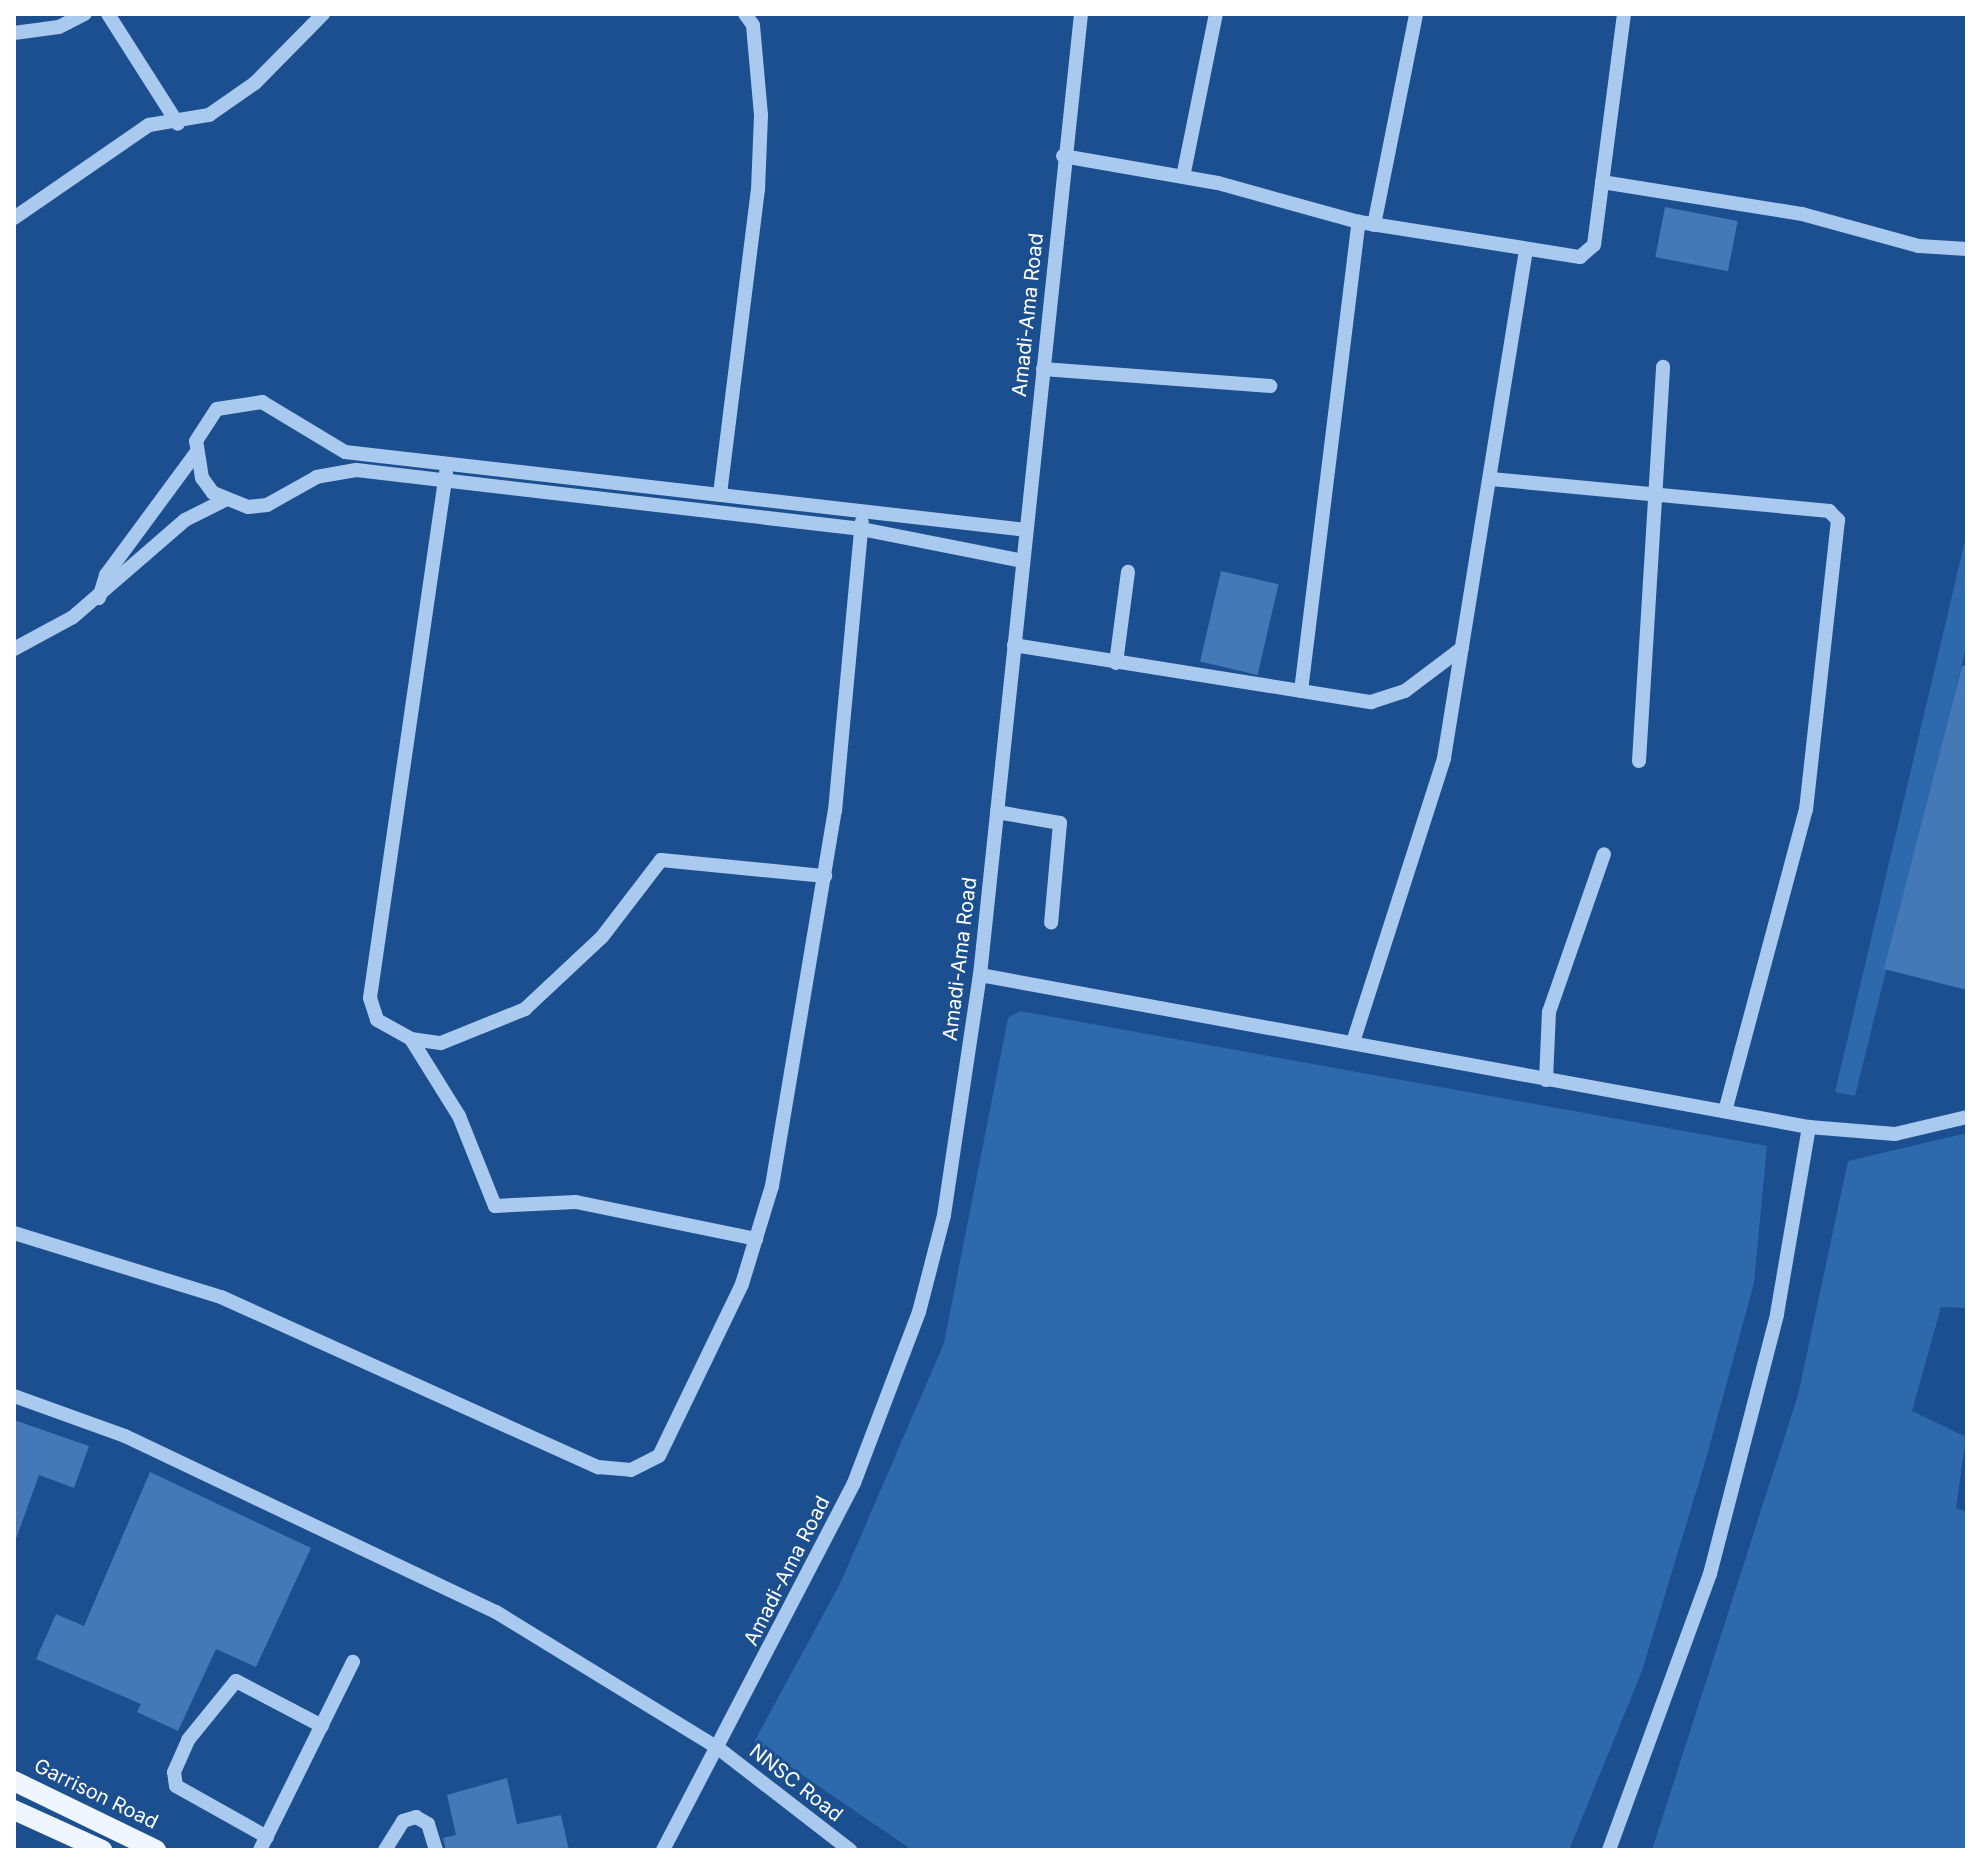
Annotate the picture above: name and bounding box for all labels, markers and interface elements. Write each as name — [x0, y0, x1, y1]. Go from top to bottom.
street label: Amadi-Ama Road — [1007, 232, 1049, 398]
street label: Amadi-Ama Road — [938, 876, 982, 1042]
street label: Amadi-Ama Road — [739, 1492, 835, 1650]
street label: NNSC Road — [745, 1739, 847, 1827]
street label: Garrison Road — [30, 1754, 162, 1834]

